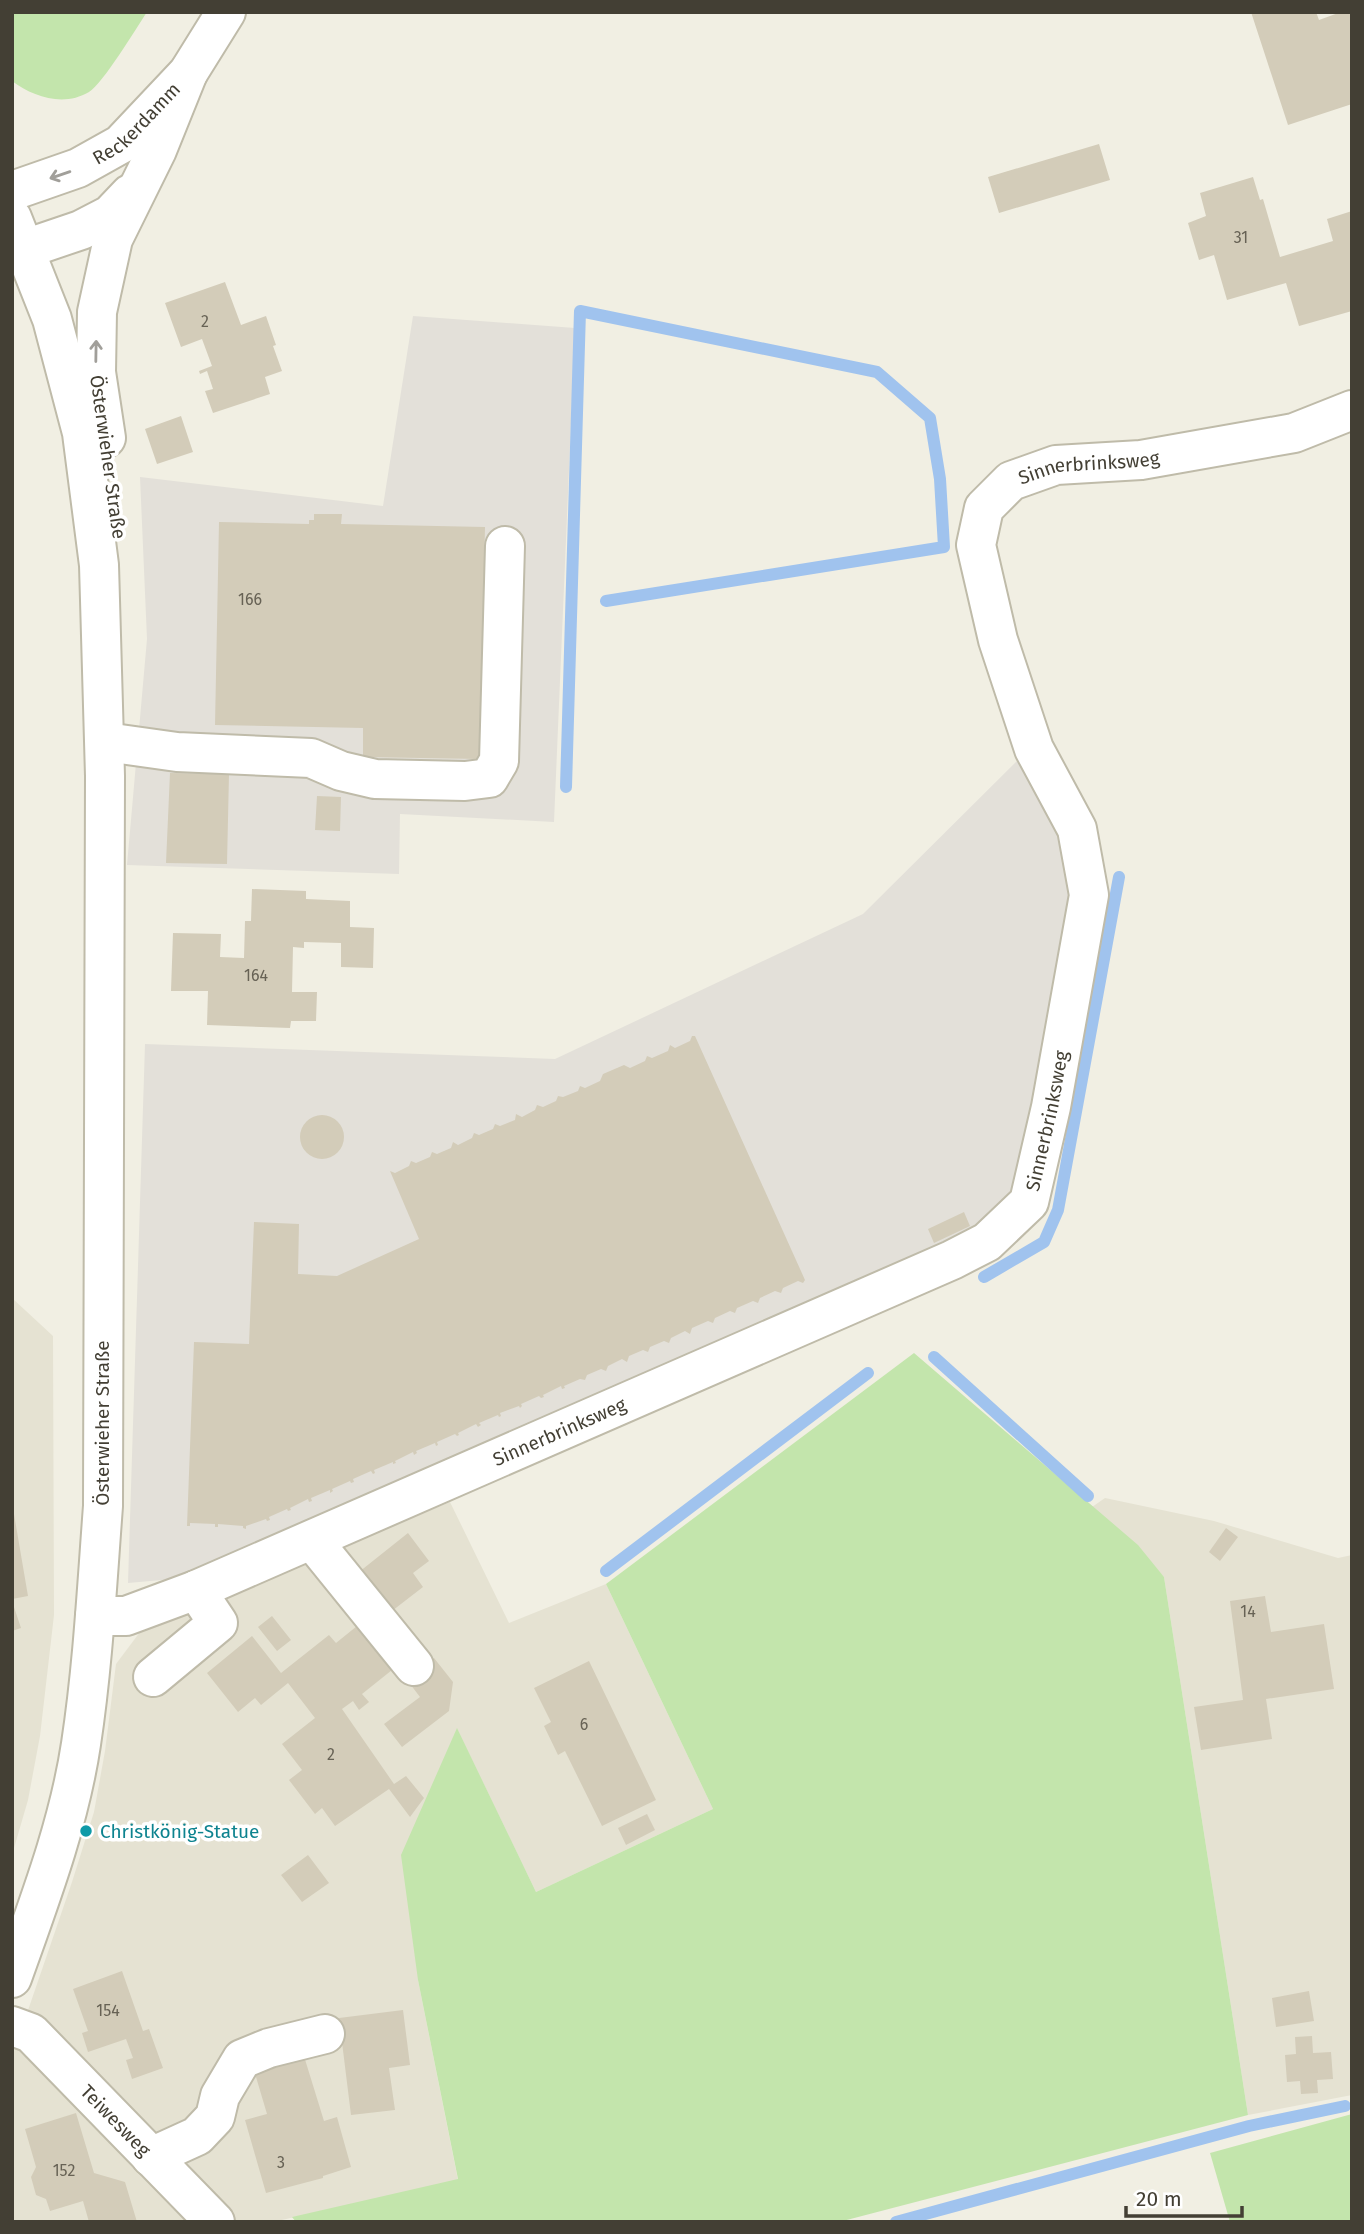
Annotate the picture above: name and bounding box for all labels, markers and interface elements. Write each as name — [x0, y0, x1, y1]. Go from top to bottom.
street label: Reckerdamm — [88, 77, 185, 169]
one-way arrow — [49, 170, 71, 182]
house number: 31 — [1234, 228, 1248, 247]
house number: 2 — [201, 312, 209, 331]
one-way arrow — [89, 340, 103, 363]
street label: Österwieher Straße — [85, 374, 131, 540]
street label: Sinnerbrinksweg — [1015, 445, 1161, 489]
house number: 166 — [238, 590, 262, 609]
house number: 164 — [244, 966, 268, 985]
street label: Sinnerbrinksweg — [1020, 1049, 1072, 1193]
street label: Österwieher Straße — [91, 1340, 114, 1506]
street label: Sinnerbrinksweg — [489, 1392, 630, 1471]
house number: 14 — [1240, 1602, 1256, 1621]
house number: 6 — [580, 1715, 588, 1734]
house number: 2 — [327, 1745, 335, 1764]
place label: Christkönig-Statue — [100, 1820, 259, 1843]
marker: Christkönig-Statue — [78, 1823, 94, 1839]
house number: 154 — [96, 2001, 120, 2020]
street label: Teiwesweg — [76, 2080, 156, 2161]
house number: 3 — [277, 2153, 285, 2172]
house number: 152 — [53, 2161, 75, 2180]
scale bar — [1126, 2174, 1242, 2218]
text: 20 m — [1136, 2186, 1182, 2212]

